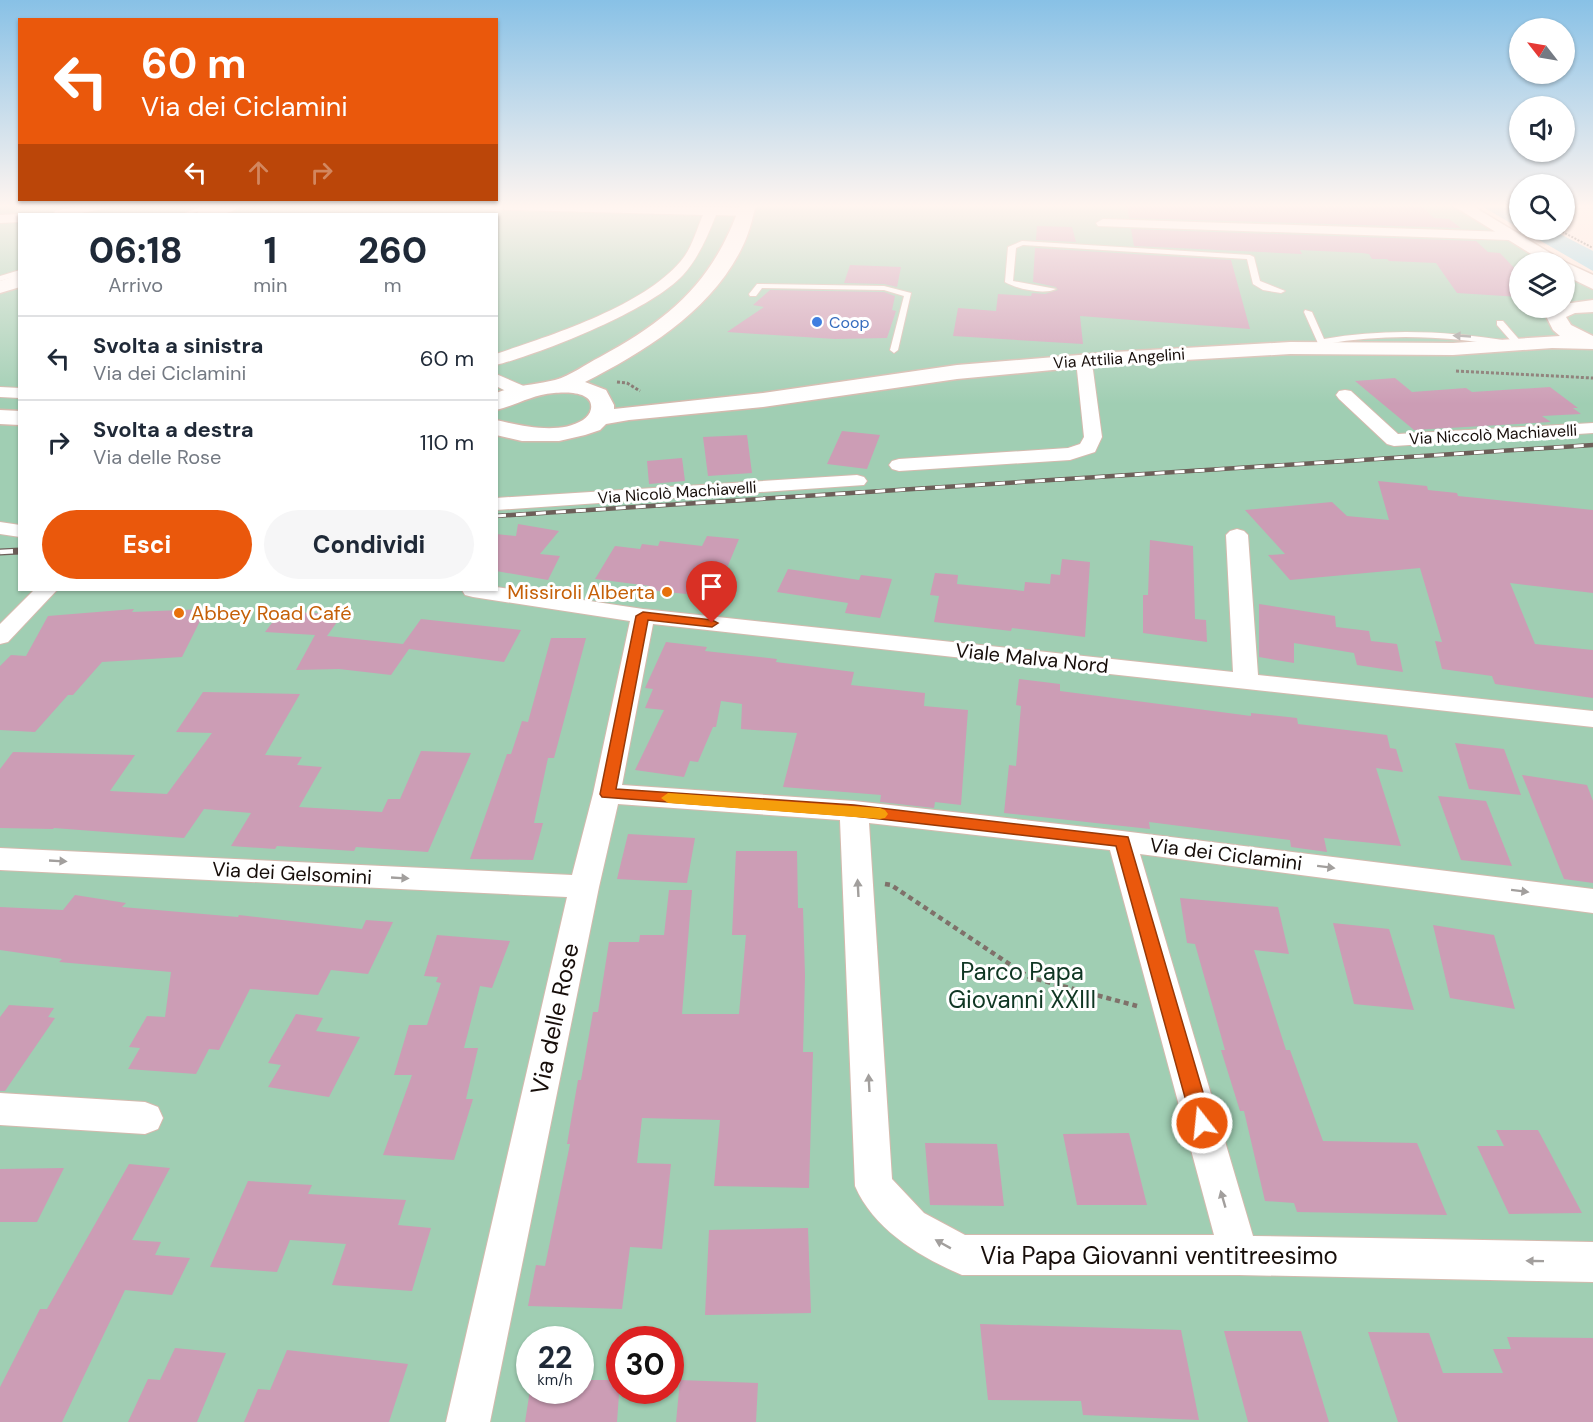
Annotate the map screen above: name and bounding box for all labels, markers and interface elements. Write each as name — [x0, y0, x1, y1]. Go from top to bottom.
north arrow — [1509, 18, 1575, 84]
map controls — [1509, 18, 1575, 318]
text: 60 m — [141, 36, 247, 91]
icon: left — [42, 42, 120, 120]
text: Via dei Ciclamini — [141, 89, 348, 124]
button: sound — [1509, 96, 1575, 162]
icon: left — [179, 156, 212, 189]
icon: ahead — [242, 156, 275, 189]
icon: right — [305, 156, 338, 189]
button: search — [1509, 174, 1575, 240]
text: 06:18 — [89, 227, 183, 274]
text: 1 — [264, 227, 277, 274]
text: 260 — [358, 227, 427, 274]
button: layers — [1509, 252, 1575, 318]
text: Arrivo — [108, 272, 163, 298]
text: min — [253, 272, 287, 298]
text: m — [384, 272, 402, 298]
place label: Coop — [829, 312, 869, 333]
marker: Coop — [810, 315, 824, 329]
text: Svolta a sinistra — [93, 331, 263, 360]
one-way arrow — [1452, 332, 1471, 341]
icon: left — [42, 342, 75, 375]
street label: Via Attilia Angelini — [1052, 343, 1186, 374]
text: 60 m — [420, 344, 474, 373]
text: Via dei Ciclamini — [93, 360, 246, 386]
text: Svolta a destra — [93, 415, 254, 444]
street label: Via Niccolò Machiavelli — [1408, 420, 1578, 449]
icon: right — [42, 426, 75, 459]
text: 110 m — [420, 428, 474, 457]
text: Via delle Rose — [93, 444, 221, 470]
street label: Via Nicolò Machiavelli — [597, 476, 757, 509]
button: Esci — [42, 510, 252, 579]
button: Condividi — [264, 510, 474, 579]
pin — [686, 561, 737, 623]
icon: arrive — [695, 570, 728, 603]
place label: Missiroli Alberta — [507, 579, 655, 605]
marker: Missiroli Alberta — [660, 585, 674, 599]
place label: Abbey Road Café — [191, 600, 352, 626]
marker: Abbey Road Café — [172, 606, 186, 620]
street label: Viale Malva Nord — [954, 637, 1110, 679]
street label: Via dei Ciclamini — [1148, 832, 1304, 876]
street label: Via dei Gelsomini — [211, 856, 373, 890]
one-way arrow — [49, 857, 68, 866]
one-way arrow — [1317, 862, 1336, 872]
one-way arrow — [391, 874, 410, 883]
one-way arrow — [854, 879, 863, 898]
one-way arrow — [1510, 887, 1529, 896]
street label: Via delle Rose — [523, 940, 586, 1097]
park label: Parco Papa Giovanni XXIII — [948, 956, 1096, 1015]
one-way arrow — [864, 1073, 873, 1092]
position arrow — [1170, 1091, 1234, 1155]
one-way arrow — [1218, 1190, 1227, 1208]
one-way arrow — [935, 1240, 952, 1250]
street label: Via Papa Giovanni ventitreesimo — [980, 1240, 1338, 1271]
one-way arrow — [1525, 1256, 1544, 1266]
speed limit sign: 30 — [606, 1326, 684, 1404]
text: 22 — [538, 1338, 572, 1377]
text: km/h — [537, 1370, 573, 1390]

